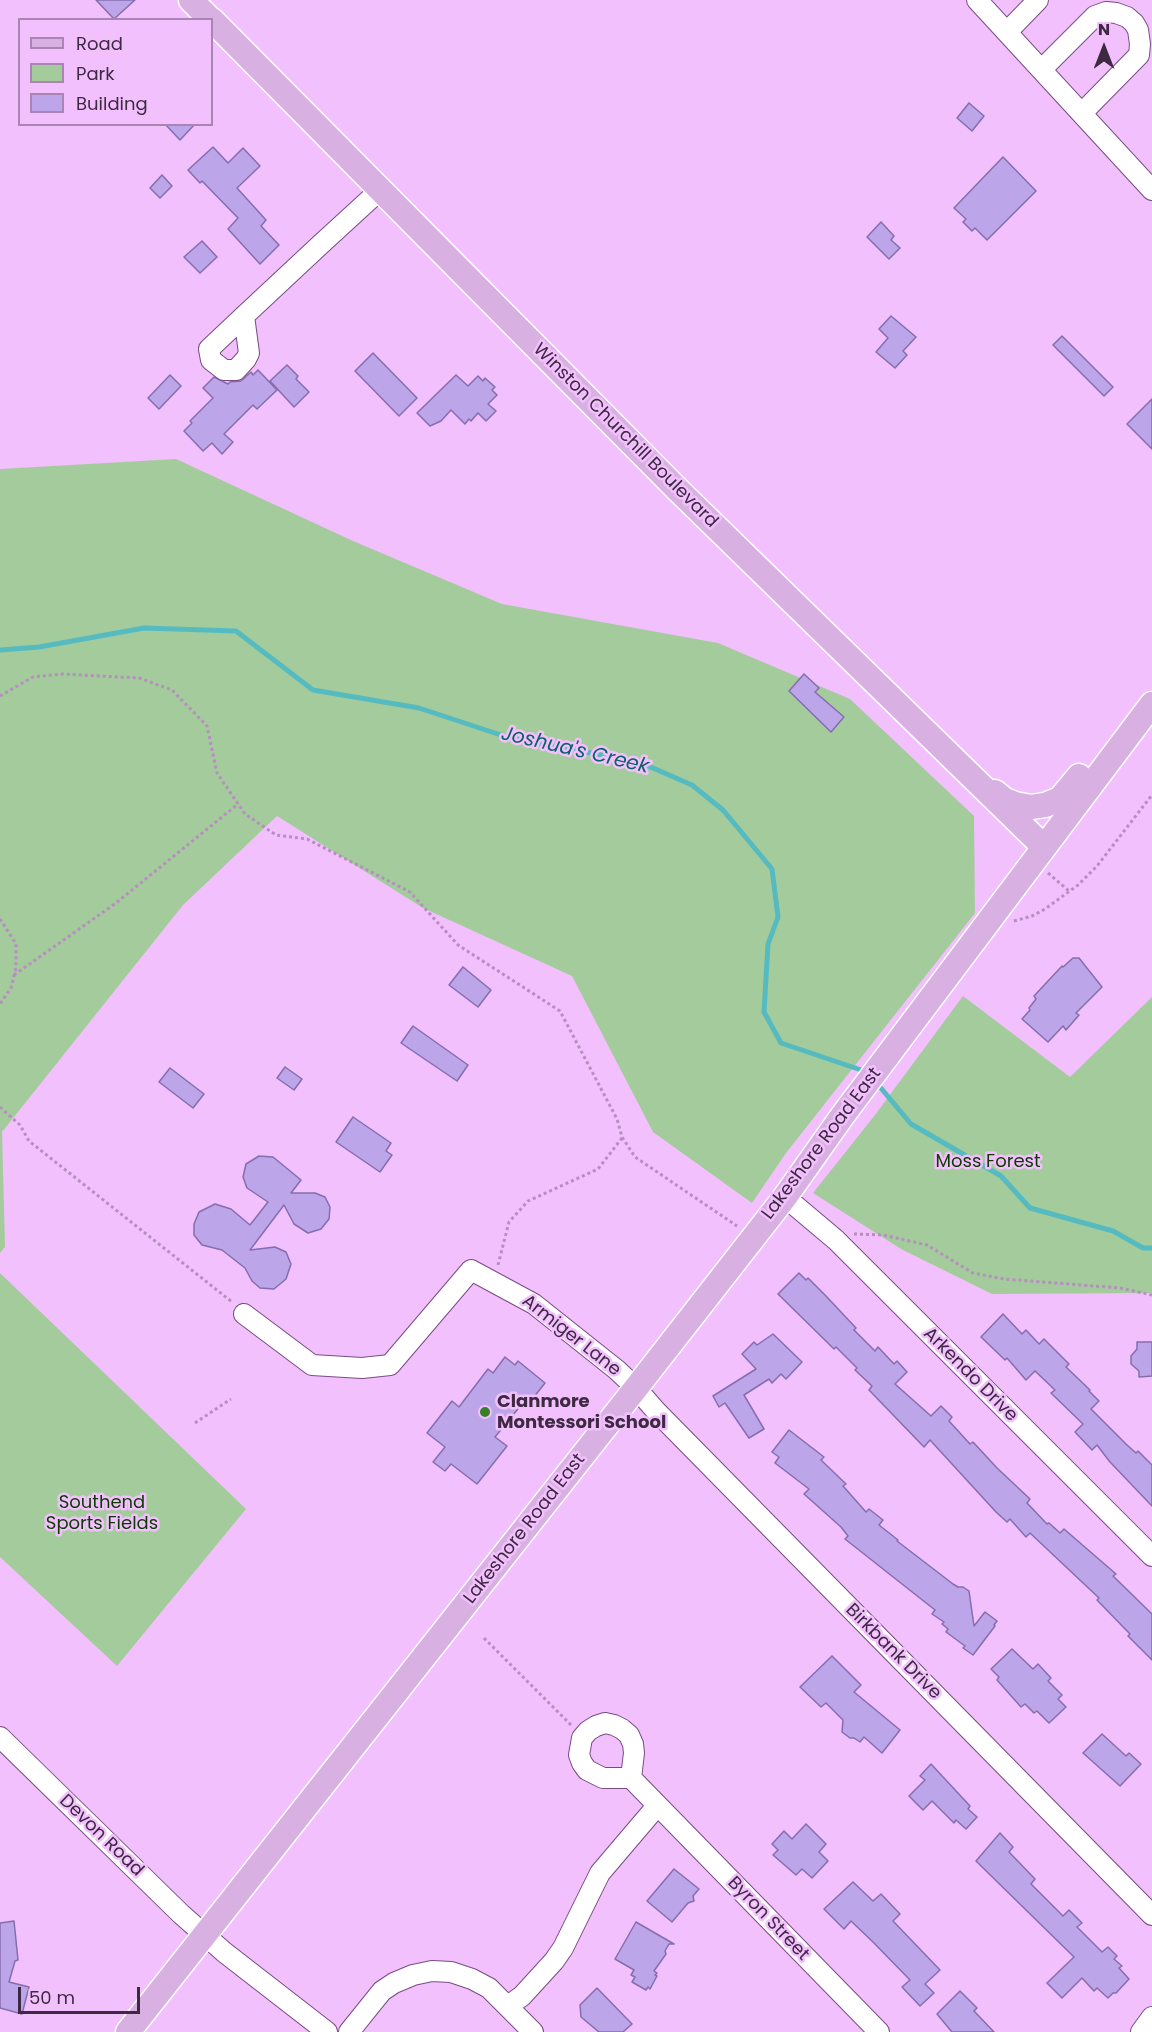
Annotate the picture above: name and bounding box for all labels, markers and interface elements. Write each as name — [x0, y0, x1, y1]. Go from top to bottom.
legend — [18, 18, 213, 126]
north arrow — [1074, 18, 1134, 78]
text: N — [1098, 18, 1110, 41]
text: Road — [76, 31, 123, 56]
text: Park — [76, 61, 115, 86]
text: Building — [76, 91, 148, 116]
street label: Winston Churchill Boulevard — [528, 339, 722, 533]
water label: Joshua's Creek — [499, 722, 651, 780]
street label: Lakeshore Road East — [758, 1064, 886, 1224]
park label: Moss Forest — [935, 1151, 1041, 1173]
street label: Armiger Lane — [517, 1291, 625, 1381]
street label: Arkendo Drive — [918, 1323, 1022, 1427]
place label: Clanmore Montessori School — [497, 1391, 666, 1434]
marker: Clanmore Montessori School — [478, 1405, 492, 1419]
street label: Lakeshore Road East — [460, 1450, 590, 1608]
park label: Southend Sports Fields — [46, 1492, 158, 1534]
street label: Birkbank Drive — [841, 1600, 945, 1704]
street label: Devon Road — [54, 1791, 148, 1881]
street label: Byron Street — [723, 1872, 813, 1966]
scale bar — [21, 1975, 142, 2013]
text: 50 m — [29, 1985, 75, 2010]

